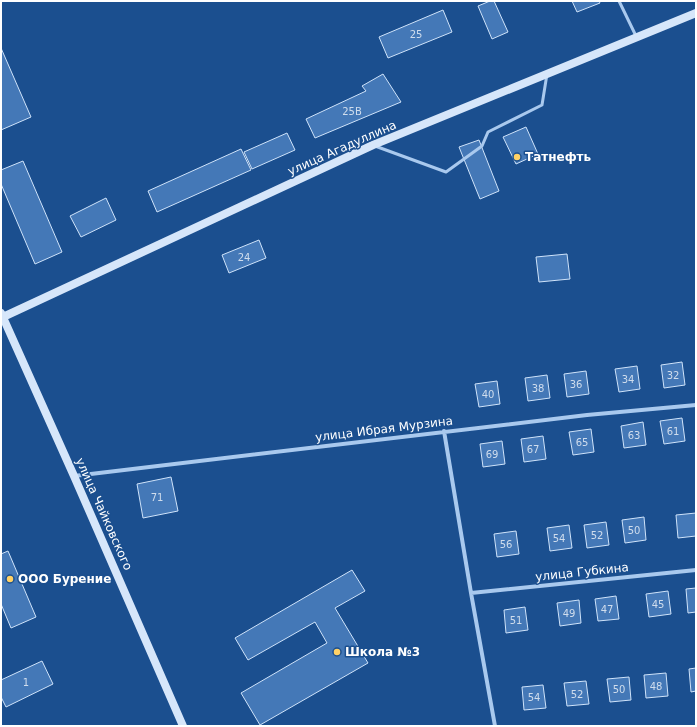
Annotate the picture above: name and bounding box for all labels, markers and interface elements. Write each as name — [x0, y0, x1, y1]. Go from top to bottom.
house number: 25 — [410, 29, 422, 40]
house number: 25В — [342, 106, 362, 117]
street label: улица Агадуллина — [285, 118, 399, 178]
place label: Татнефть — [525, 150, 592, 164]
marker: Татнефть — [512, 152, 522, 162]
house number: 24 — [238, 252, 250, 263]
house number: 32 — [667, 370, 679, 381]
house number: 34 — [622, 374, 634, 385]
house number: 36 — [570, 379, 582, 390]
house number: 38 — [532, 383, 544, 394]
house number: 40 — [482, 389, 494, 400]
street label: улица Ибрая Мурзина — [314, 414, 454, 444]
house number: 61 — [667, 426, 679, 437]
house number: 63 — [628, 430, 640, 441]
house number: 65 — [576, 437, 588, 448]
house number: 67 — [527, 444, 539, 455]
house number: 69 — [486, 449, 498, 460]
street label: улица Чайковского — [73, 456, 135, 572]
house number: 71 — [151, 492, 163, 503]
house number: 50 — [628, 525, 640, 536]
house number: 52 — [591, 530, 603, 541]
house number: 54 — [553, 533, 565, 544]
house number: 56 — [500, 539, 512, 550]
street label: улица Губкина — [535, 560, 629, 584]
place label: ООО Бурение — [18, 572, 111, 586]
marker: ООО Бурение — [5, 574, 15, 584]
house number: 45 — [652, 599, 664, 610]
house number: 47 — [601, 604, 613, 615]
house number: 49 — [563, 608, 575, 619]
house number: 51 — [510, 615, 522, 626]
place label: Школа №3 — [345, 645, 420, 659]
marker: Школа №3 — [332, 647, 342, 657]
house number: 1 — [23, 677, 29, 688]
house number: 48 — [650, 681, 662, 692]
house number: 50 — [613, 684, 625, 695]
house number: 52 — [571, 689, 583, 700]
house number: 54 — [528, 692, 540, 703]

